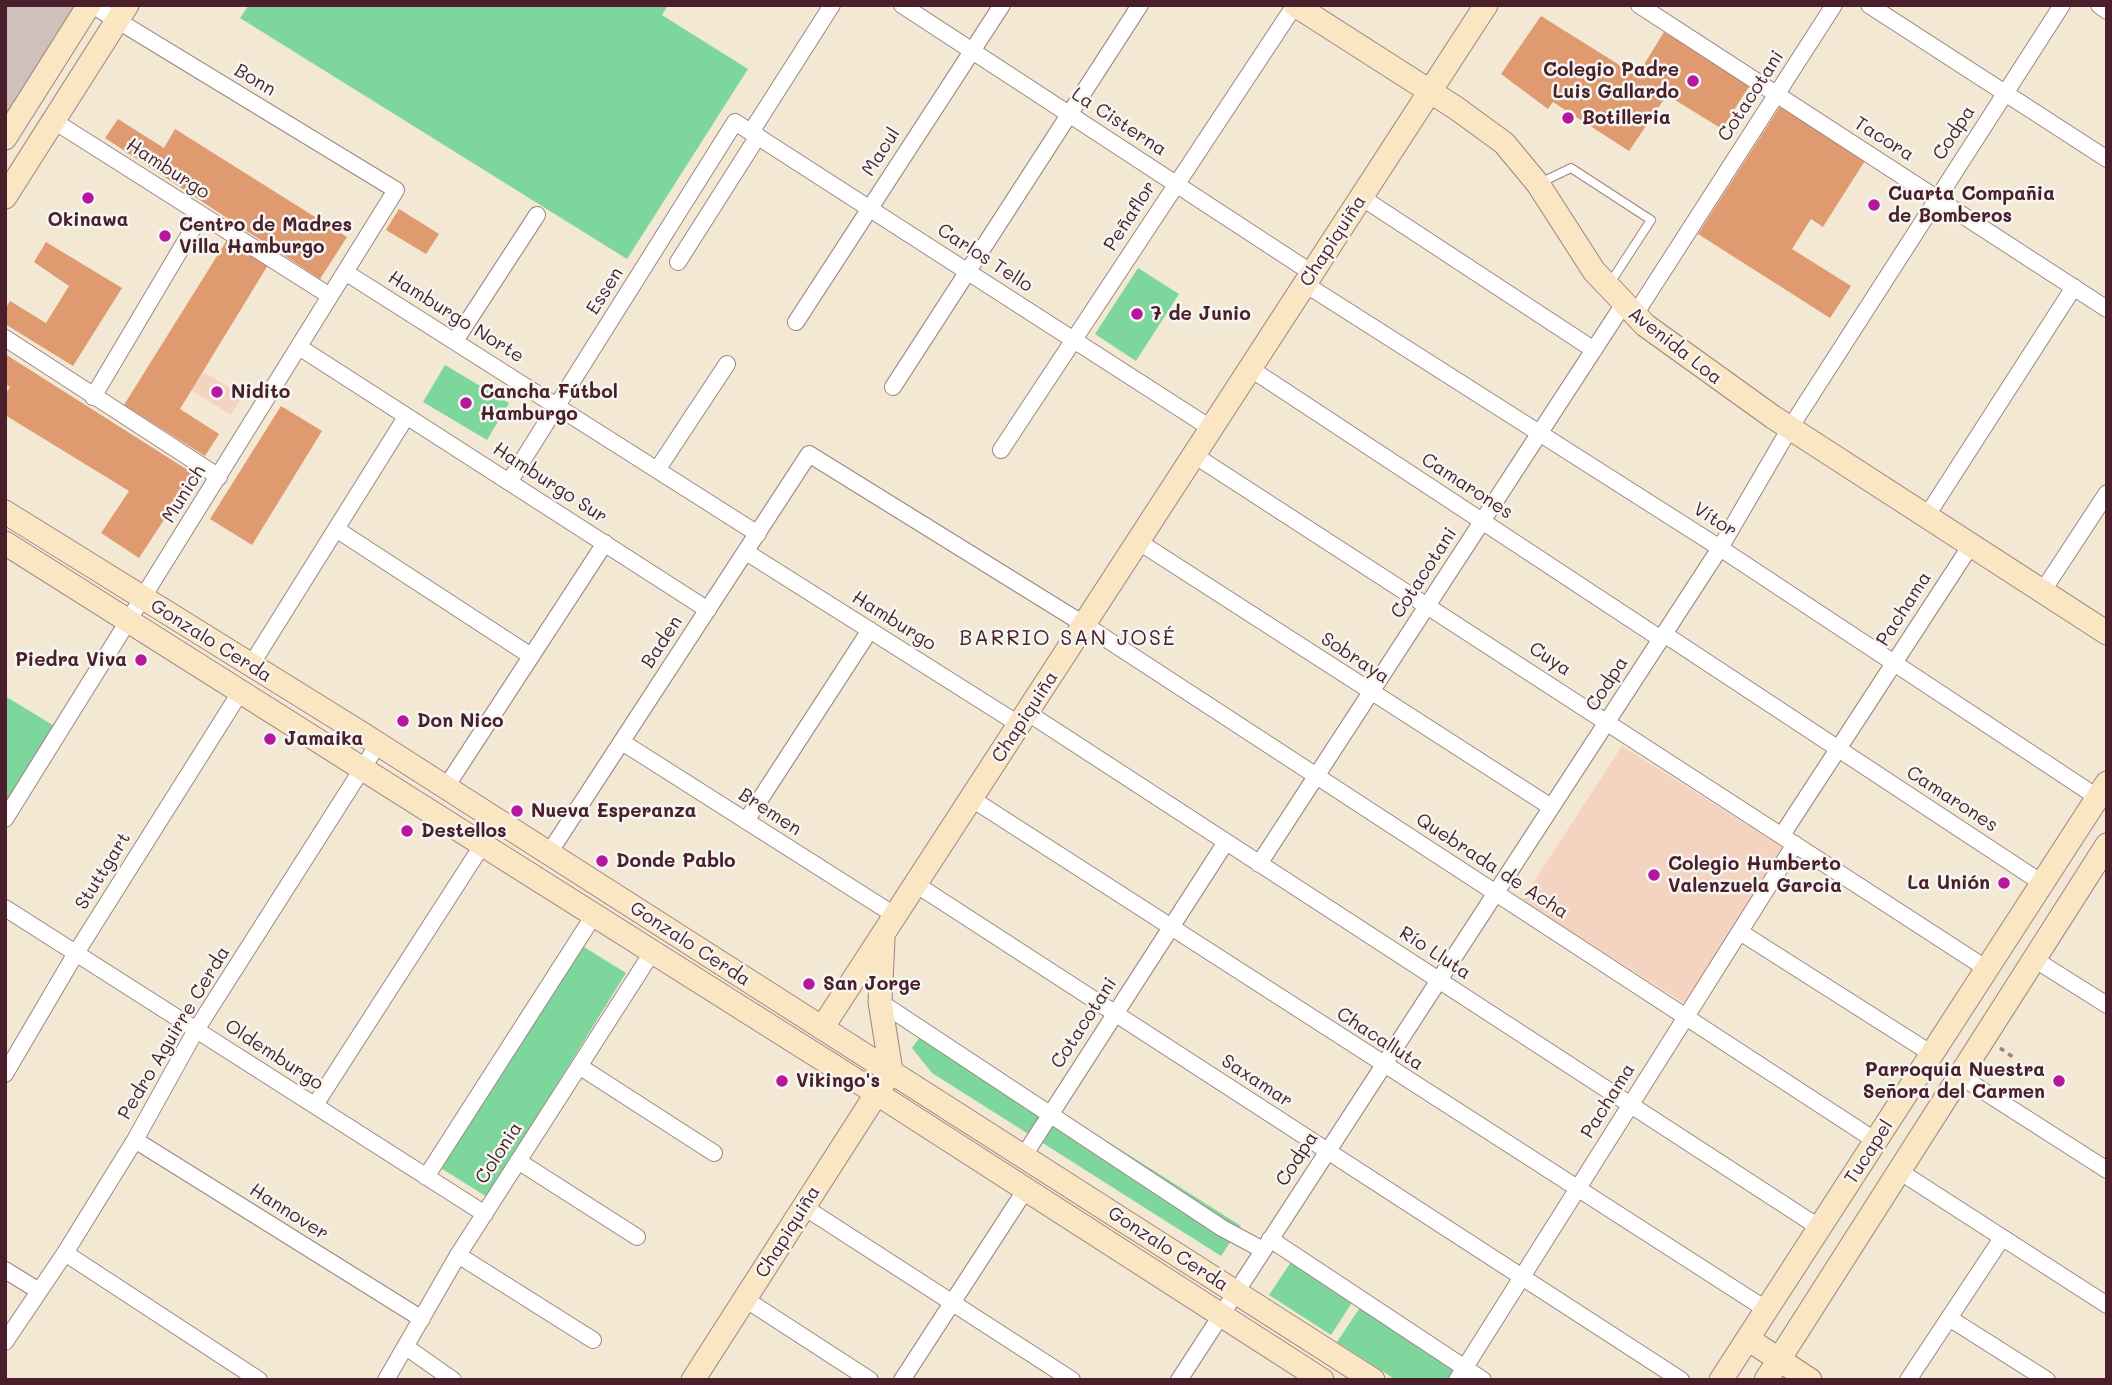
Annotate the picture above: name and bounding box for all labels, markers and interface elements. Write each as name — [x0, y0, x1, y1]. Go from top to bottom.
street label: Cotacotani — [1713, 46, 1789, 146]
street label: Bonn — [230, 59, 280, 101]
place label: Colegio Padre Luis Gallardo — [1543, 59, 1679, 103]
marker: Colegio Padre Luis Gallardo — [1685, 73, 1701, 89]
street label: La Cisterna — [1067, 83, 1171, 161]
street label: Codpa — [1928, 101, 1980, 165]
place label: Botilleria — [1582, 107, 1671, 129]
marker: Botilleria — [1560, 110, 1576, 126]
street label: Tacora — [1850, 112, 1918, 166]
street label: Macul — [857, 123, 905, 181]
street label: Hamburgo — [122, 134, 214, 204]
street label: Peñaflor — [1099, 177, 1161, 255]
place label: Cuarta Compañia de Bomberos — [1888, 183, 2055, 227]
marker: Okinawa — [80, 190, 96, 206]
street label: Chapiquiña — [1295, 191, 1371, 291]
marker: Cuarta Compañia de Bomberos — [1866, 197, 1882, 213]
place label: Okinawa — [48, 209, 128, 231]
place label: Centro de Madres Villa Hamburgo — [179, 214, 352, 258]
street label: Carlos Tello — [933, 219, 1037, 297]
marker: Centro de Madres Villa Hamburgo — [157, 228, 173, 244]
street label: Essen — [582, 263, 628, 319]
street label: Hamburgo Norte — [384, 266, 528, 368]
street label: Avenida Loa — [1624, 302, 1726, 390]
place label: 7 de Junio — [1151, 303, 1251, 325]
marker: 7 de Junio — [1129, 306, 1145, 322]
place label: Nidito — [231, 381, 290, 403]
place label: Cancha Fútbol Hamburgo — [480, 381, 618, 425]
marker: Nidito — [209, 384, 225, 400]
marker: Cancha Fútbol Hamburgo — [458, 395, 474, 411]
street label: Hamburgo Sur — [489, 438, 611, 528]
street label: Camarones — [1417, 448, 1517, 524]
street label: Munich — [157, 461, 211, 527]
street label: Vítor — [1689, 498, 1741, 542]
street label: Cotacotani — [1386, 523, 1462, 623]
street label: Pachama — [1872, 568, 1936, 650]
street label: Hamburgo — [848, 586, 940, 656]
street label: Gonzalo Cerda — [146, 594, 276, 688]
street label: Baden — [637, 611, 687, 673]
district label: BARRIO SAN JOSÉ — [961, 626, 1175, 652]
street label: Sobraya — [1316, 627, 1394, 689]
street label: Cuya — [1525, 637, 1575, 681]
place label: Piedra Viva — [15, 649, 127, 671]
marker: Piedra Viva — [133, 652, 149, 668]
street label: Codpa — [1581, 652, 1633, 716]
street label: Chapiquiña — [987, 667, 1063, 767]
place label: Don Nico — [417, 710, 504, 732]
marker: Don Nico — [395, 713, 411, 729]
place label: Jamaika — [284, 728, 363, 750]
marker: Jamaika — [262, 731, 278, 747]
street label: Camarones — [1902, 761, 2002, 837]
street label: Bremen — [734, 783, 806, 841]
place label: Nueva Esperanza — [531, 800, 696, 822]
marker: Nueva Esperanza — [509, 803, 525, 819]
street label: Quebrada de Acha — [1411, 808, 1573, 924]
place label: Destellos — [421, 820, 507, 842]
marker: Destellos — [399, 823, 415, 839]
street label: Stuttgart — [70, 828, 136, 914]
place label: Donde Pablo — [616, 850, 736, 872]
marker: Donde Pablo — [594, 853, 610, 869]
place label: Colegio Humberto Valenzuela Garcia — [1668, 853, 1842, 897]
marker: Colegio Humberto Valenzuela Garcia — [1646, 867, 1662, 883]
place label: La Unión — [1907, 872, 1990, 894]
marker: La Unión — [1996, 875, 2012, 891]
street label: Gonzalo Cerda — [625, 897, 755, 991]
street label: Río Lluta — [1395, 921, 1475, 985]
street label: Pedro Aguirre Cerda — [113, 942, 235, 1124]
place label: San Jorge — [823, 973, 921, 995]
street label: Cotacotani — [1046, 973, 1122, 1073]
marker: San Jorge — [801, 976, 817, 992]
street label: Chacalluta — [1332, 1002, 1428, 1076]
street label: Oldemburgo — [220, 1015, 328, 1095]
street label: Saxamar — [1217, 1050, 1297, 1112]
street label: Pachama — [1576, 1059, 1640, 1143]
place label: Parroquia Nuestra Señora del Carmen — [1863, 1059, 2045, 1103]
place label: Vikingo's — [796, 1070, 880, 1092]
marker: Vikingo's — [774, 1073, 790, 1089]
marker: Parroquia Nuestra Señora del Carmen — [2051, 1073, 2067, 1089]
street label: Tucapel — [1840, 1115, 1898, 1189]
street label: Colonia — [471, 1118, 527, 1188]
street label: Codpa — [1271, 1127, 1323, 1191]
street label: Hannover — [245, 1179, 333, 1245]
street label: Chapiquiña — [751, 1182, 825, 1282]
street label: Gonzalo Cerda — [1103, 1202, 1233, 1296]

